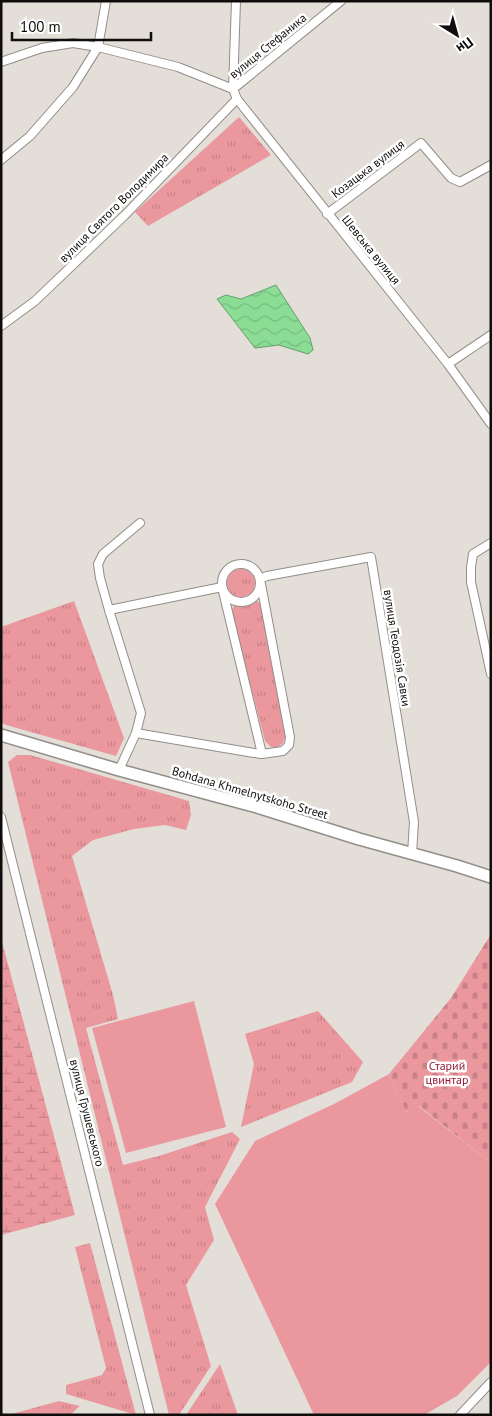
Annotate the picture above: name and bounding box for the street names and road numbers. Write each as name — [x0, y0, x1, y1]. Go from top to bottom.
street label: вулиця Стефаника — [226, 10, 309, 81]
street label: Козацька вулиця — [328, 136, 407, 201]
street label: вулиця Святого Володимира — [56, 150, 171, 265]
street label: Шевська вулиця — [339, 212, 404, 287]
street label: вулиця Теодозія Савки — [381, 588, 414, 707]
street label: Bohdana Khmelnytskoho Street — [170, 763, 330, 822]
street label: вулиця Грушевського — [67, 1058, 108, 1168]

